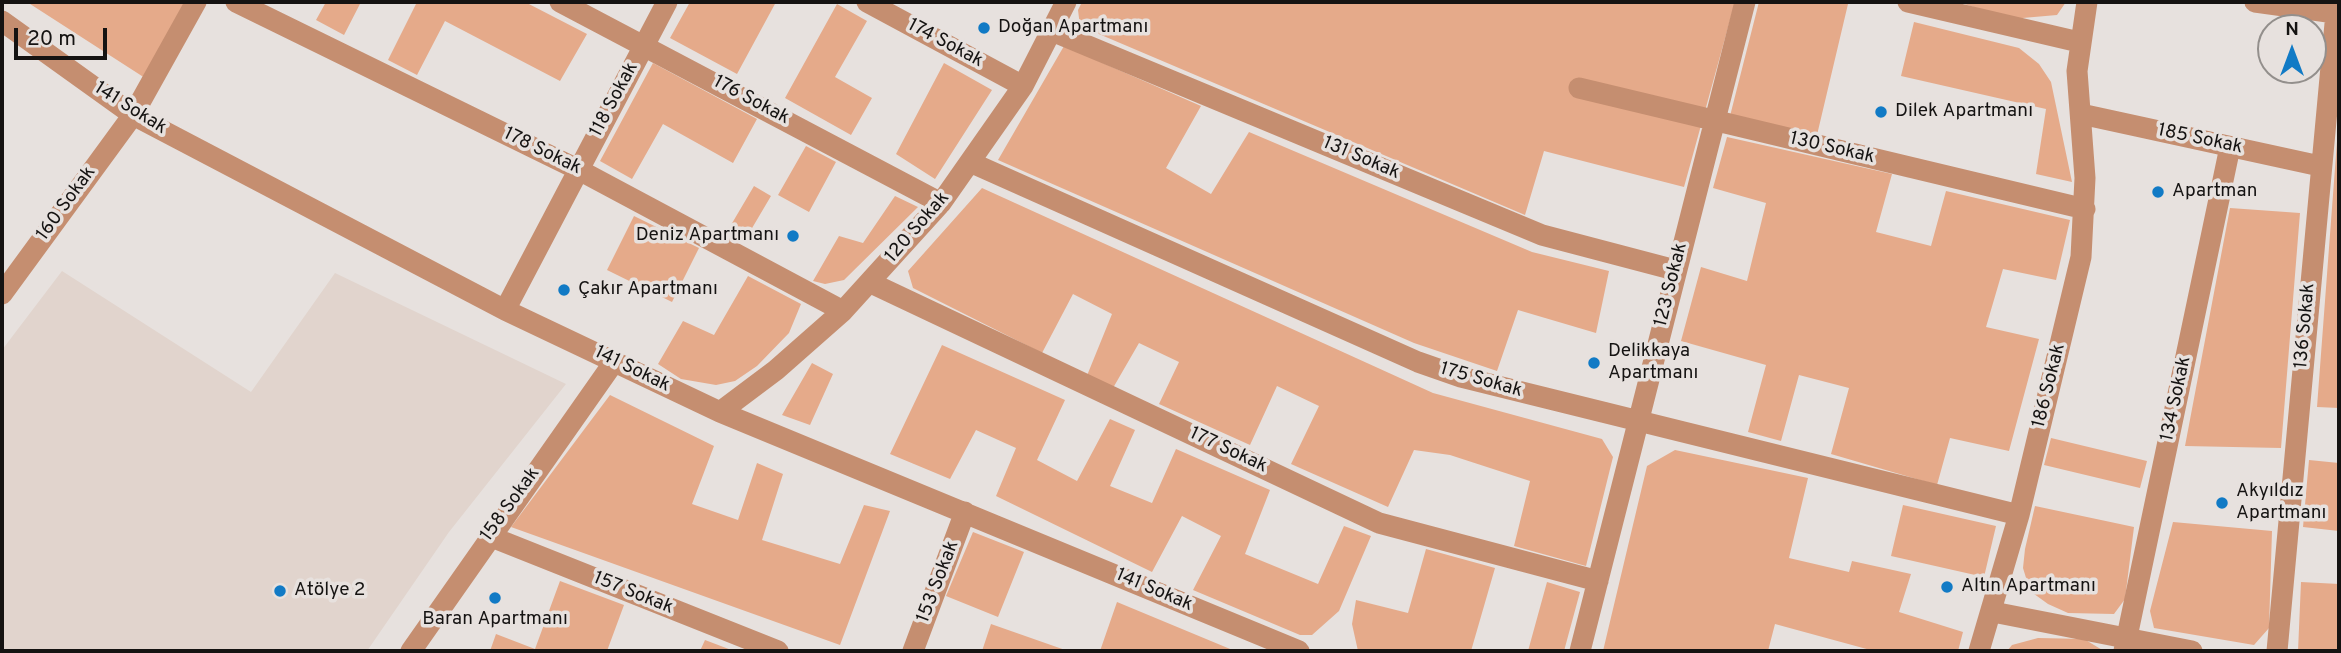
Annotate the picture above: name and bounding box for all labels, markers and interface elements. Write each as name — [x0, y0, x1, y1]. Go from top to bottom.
scale bar — [18, 14, 110, 58]
north arrow — [2257, 14, 2327, 84]
street label: 174 Sokak — [903, 15, 987, 73]
place label: Doğan Apartmanı — [998, 17, 1148, 39]
text: N — [2285, 18, 2299, 42]
marker: Doğan Apartmanı — [976, 20, 992, 36]
text: 20 m — [27, 26, 76, 53]
street label: 118 Sokak — [586, 59, 644, 141]
street label: 176 Sokak — [709, 71, 793, 131]
street label: 141 Sokak — [89, 78, 171, 140]
place label: Dilek Apartmanı — [1895, 101, 2033, 123]
marker: Dilek Apartmanı — [1873, 104, 1889, 120]
street label: 185 Sokak — [2155, 120, 2245, 160]
street label: 178 Sokak — [499, 123, 585, 181]
street label: 130 Sokak — [1787, 128, 1877, 170]
street label: 131 Sokak — [1319, 133, 1403, 185]
street label: 160 Sokak — [32, 162, 102, 246]
place label: Apartman — [2172, 181, 2257, 203]
marker: Apartman — [2150, 184, 2166, 200]
street label: 120 Sokak — [881, 188, 955, 268]
place label: Deniz Apartmanı — [636, 225, 779, 247]
marker: Deniz Apartmanı — [785, 228, 801, 244]
street label: 123 Sokak — [1651, 241, 1693, 329]
place label: Çakır Apartmanı — [578, 279, 718, 301]
marker: Çakır Apartmanı — [556, 282, 572, 298]
street label: 136 Sokak — [2291, 282, 2321, 370]
place label: Delikkaya Apartmanı — [1608, 341, 1698, 385]
street label: 141 Sokak — [590, 342, 674, 398]
street label: 186 Sokak — [2029, 342, 2071, 430]
marker: Delikkaya Apartmanı — [1586, 355, 1602, 371]
street label: 134 Sokak — [2157, 355, 2197, 443]
street label: 175 Sokak — [1437, 358, 1525, 404]
street label: 177 Sokak — [1185, 423, 1271, 479]
street label: 158 Sokak — [476, 463, 546, 547]
place label: Akyıldız Apartmanı — [2236, 481, 2326, 525]
marker: Akyıldız Apartmanı — [2214, 495, 2230, 511]
street label: 153 Sokak — [913, 538, 965, 626]
street label: 141 Sokak — [1112, 565, 1196, 617]
street label: 157 Sokak — [590, 568, 676, 620]
place label: Altın Apartmanı — [1961, 576, 2096, 598]
marker: Altın Apartmanı — [1939, 579, 1955, 595]
place label: Atölye 2 — [294, 580, 365, 602]
marker: Atölye 2 — [272, 583, 288, 599]
marker: Baran Apartmanı — [487, 590, 503, 606]
place label: Baran Apartmanı — [422, 609, 568, 631]

